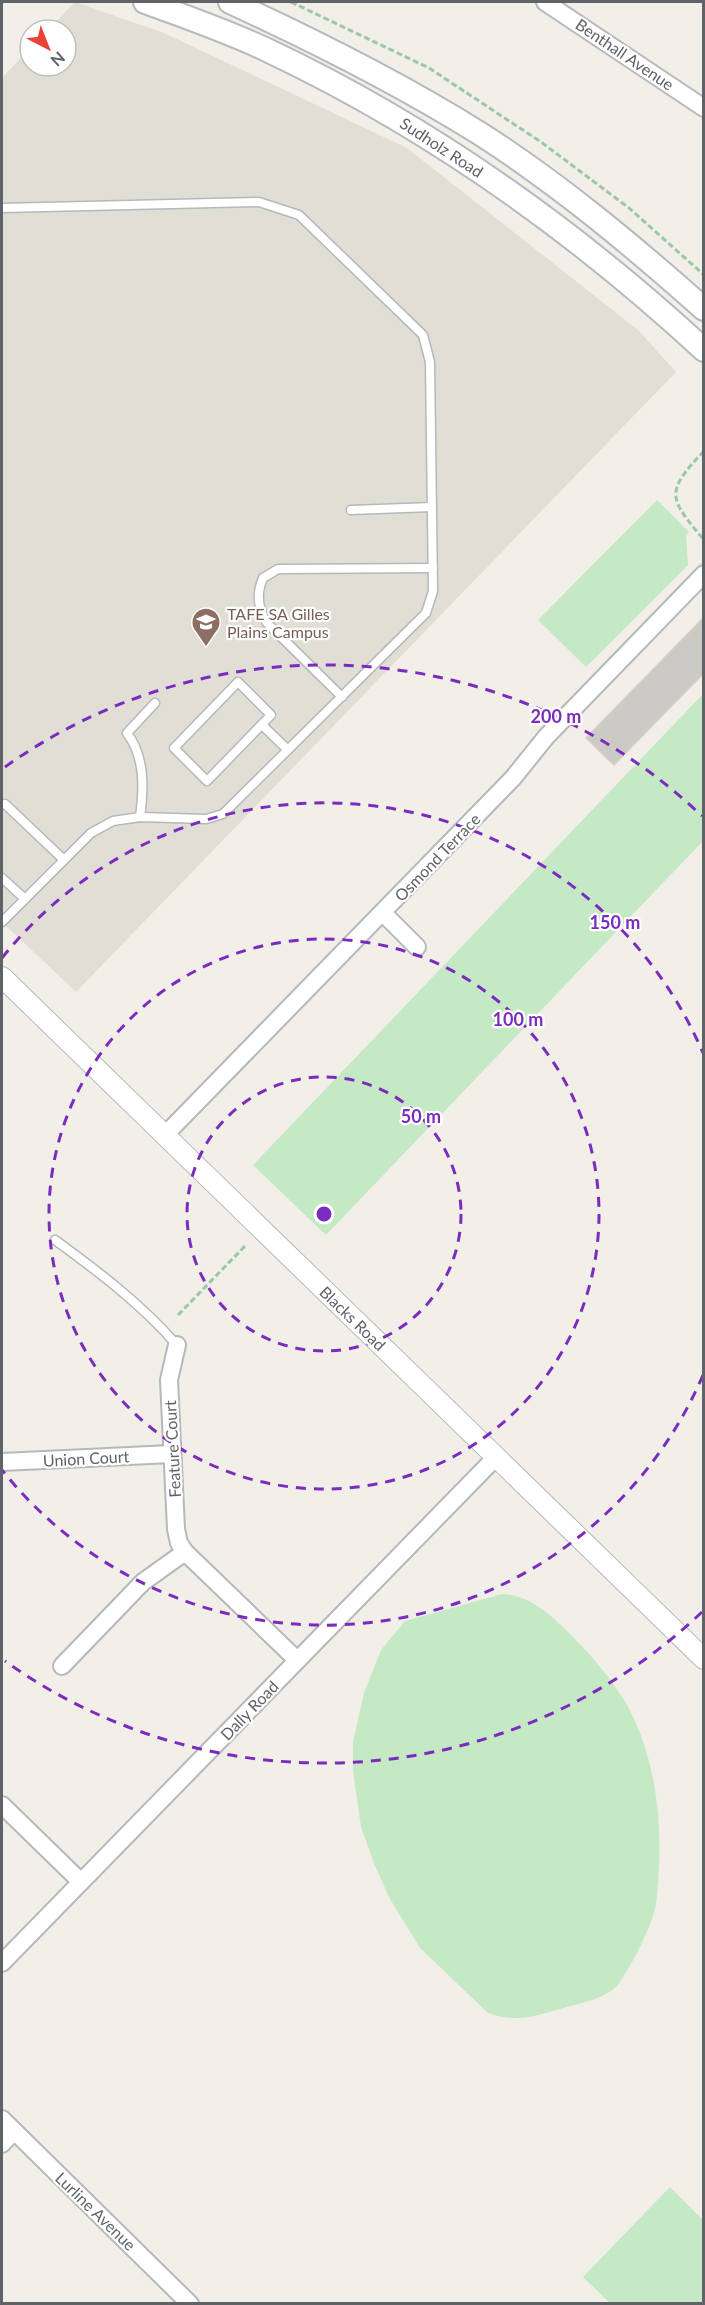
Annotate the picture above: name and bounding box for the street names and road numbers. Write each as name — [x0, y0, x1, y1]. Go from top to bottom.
street label: Benthall Avenue — [572, 14, 678, 94]
street label: Sudholz Road — [397, 113, 487, 181]
street label: Osmond Terrace — [390, 809, 484, 905]
street label: Blacks Road — [316, 1282, 390, 1354]
street label: Feature Court — [160, 1400, 184, 1498]
street label: Union Court — [42, 1446, 130, 1470]
street label: Dally Road — [216, 1676, 282, 1744]
street label: Lurline Avenue — [52, 2168, 140, 2254]

